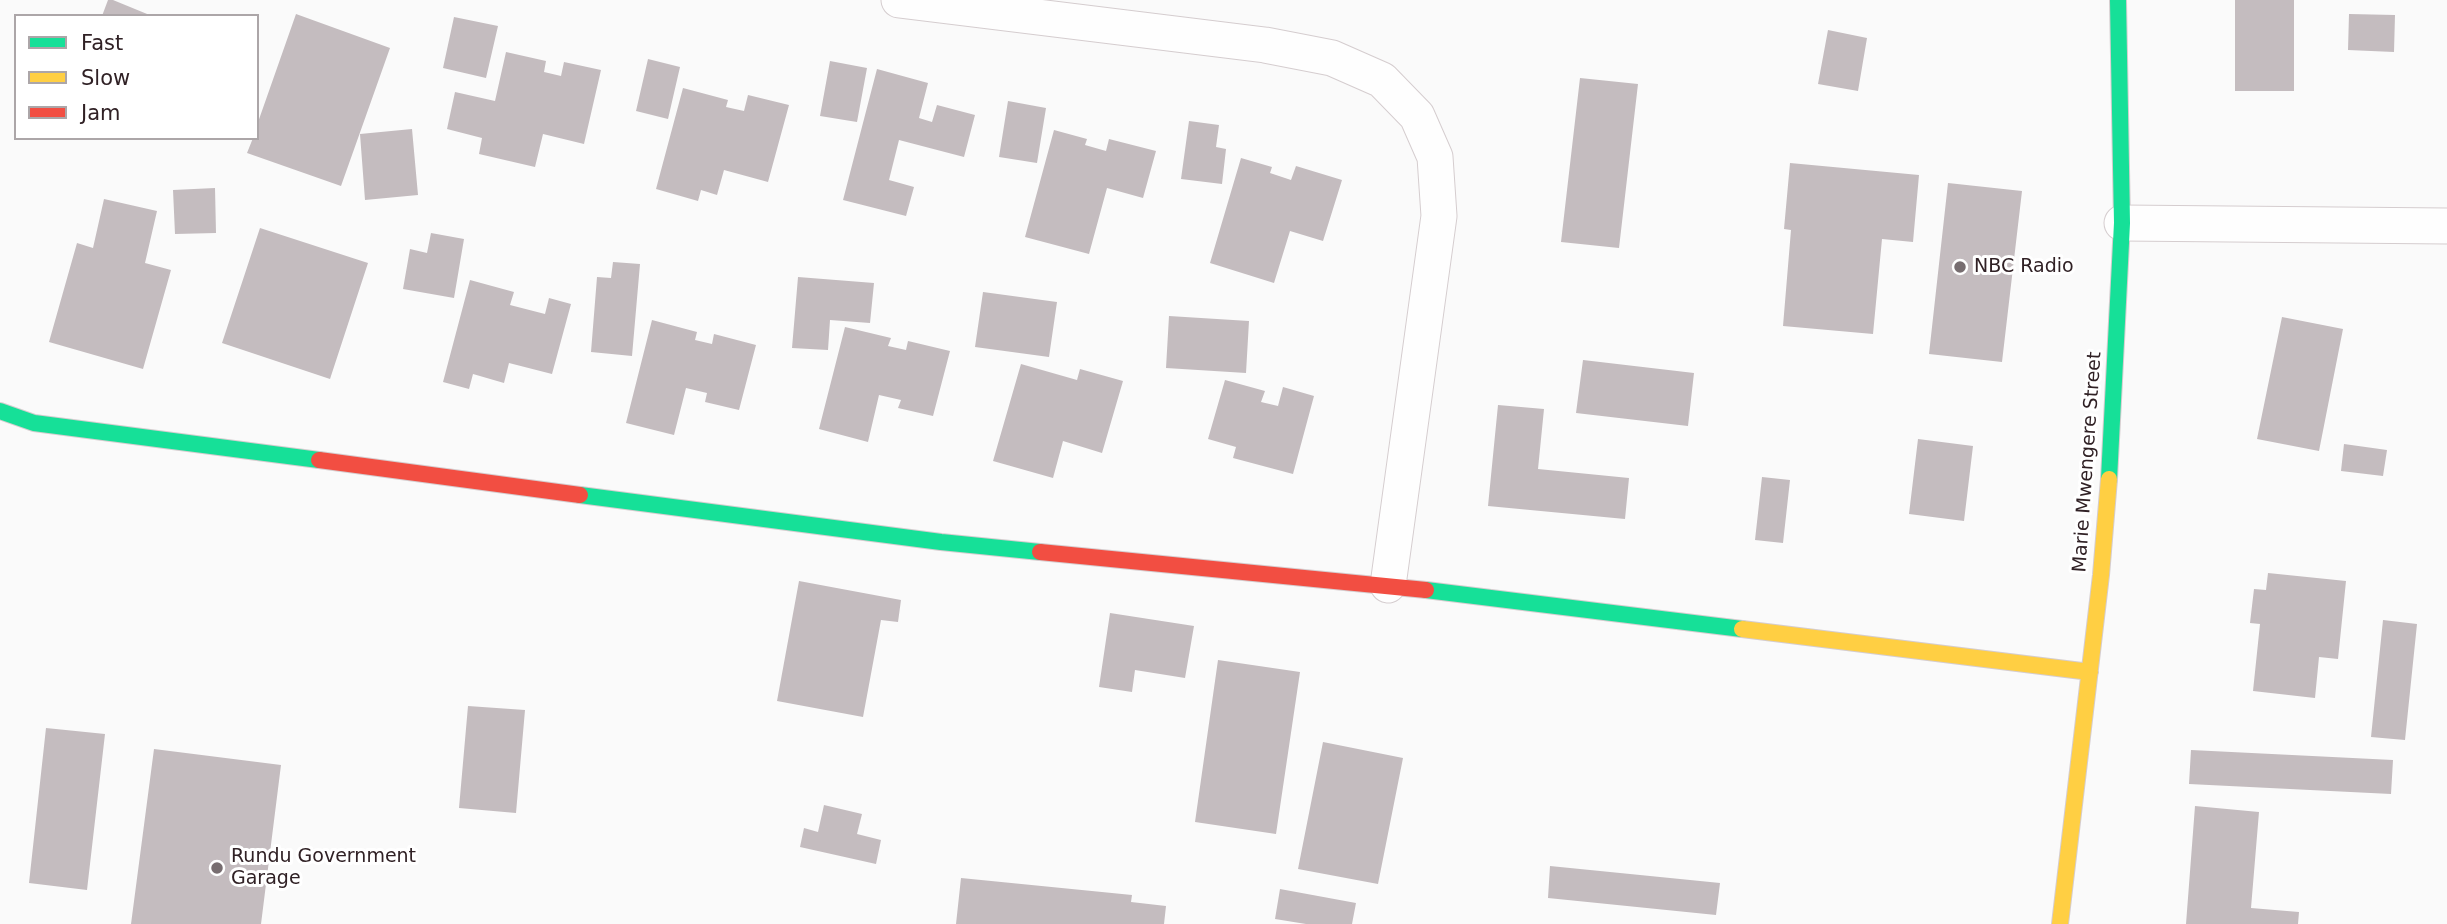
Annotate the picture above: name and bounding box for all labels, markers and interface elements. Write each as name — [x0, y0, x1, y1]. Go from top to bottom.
legend — [14, 14, 259, 140]
text: Fast — [81, 31, 123, 55]
text: Slow — [81, 66, 130, 90]
text: Jam — [81, 101, 121, 125]
place label: NBC Radio — [1974, 256, 2074, 278]
marker: NBC Radio — [1952, 259, 1968, 275]
street label: Marie Mwengere Street — [2069, 351, 2107, 573]
place label: Rundu Government Garage — [231, 846, 416, 890]
marker: Rundu Government Garage — [209, 860, 225, 876]

